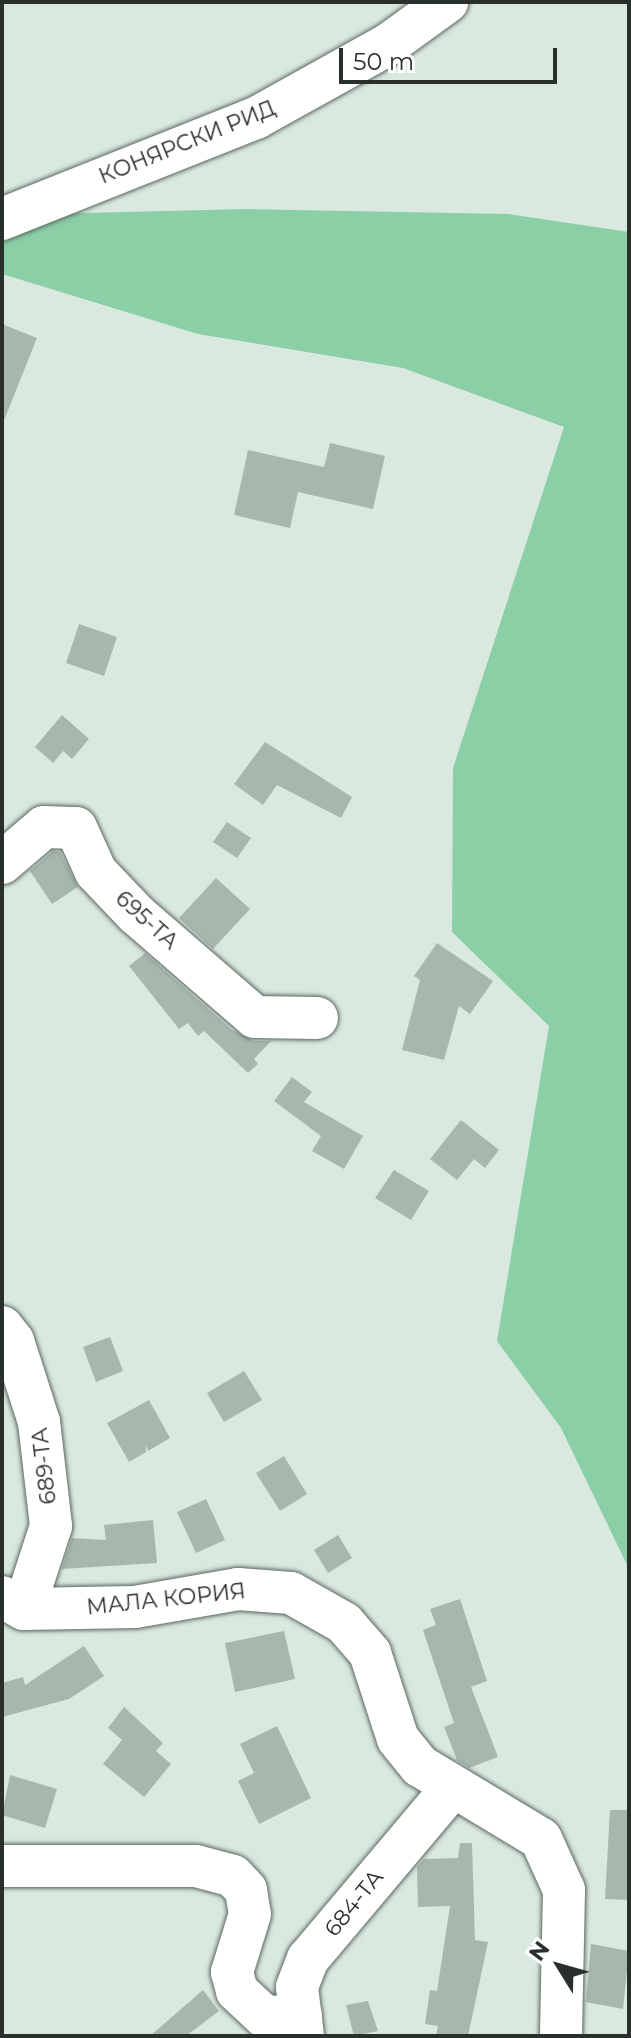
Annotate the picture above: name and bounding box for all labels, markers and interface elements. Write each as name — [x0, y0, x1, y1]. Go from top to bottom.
scale bar — [343, 32, 561, 82]
text: 50 m — [353, 47, 414, 76]
street label: КОНЯРСКИ РИД — [95, 94, 279, 190]
street label: 695-ТА — [110, 885, 184, 955]
street label: 689-ТА — [26, 1426, 62, 1506]
street label: МАЛА КОРИЯ — [85, 1578, 247, 1620]
street label: 684-ТА — [319, 1864, 389, 1942]
north arrow — [519, 1926, 599, 2006]
text: N — [523, 1936, 556, 1966]

